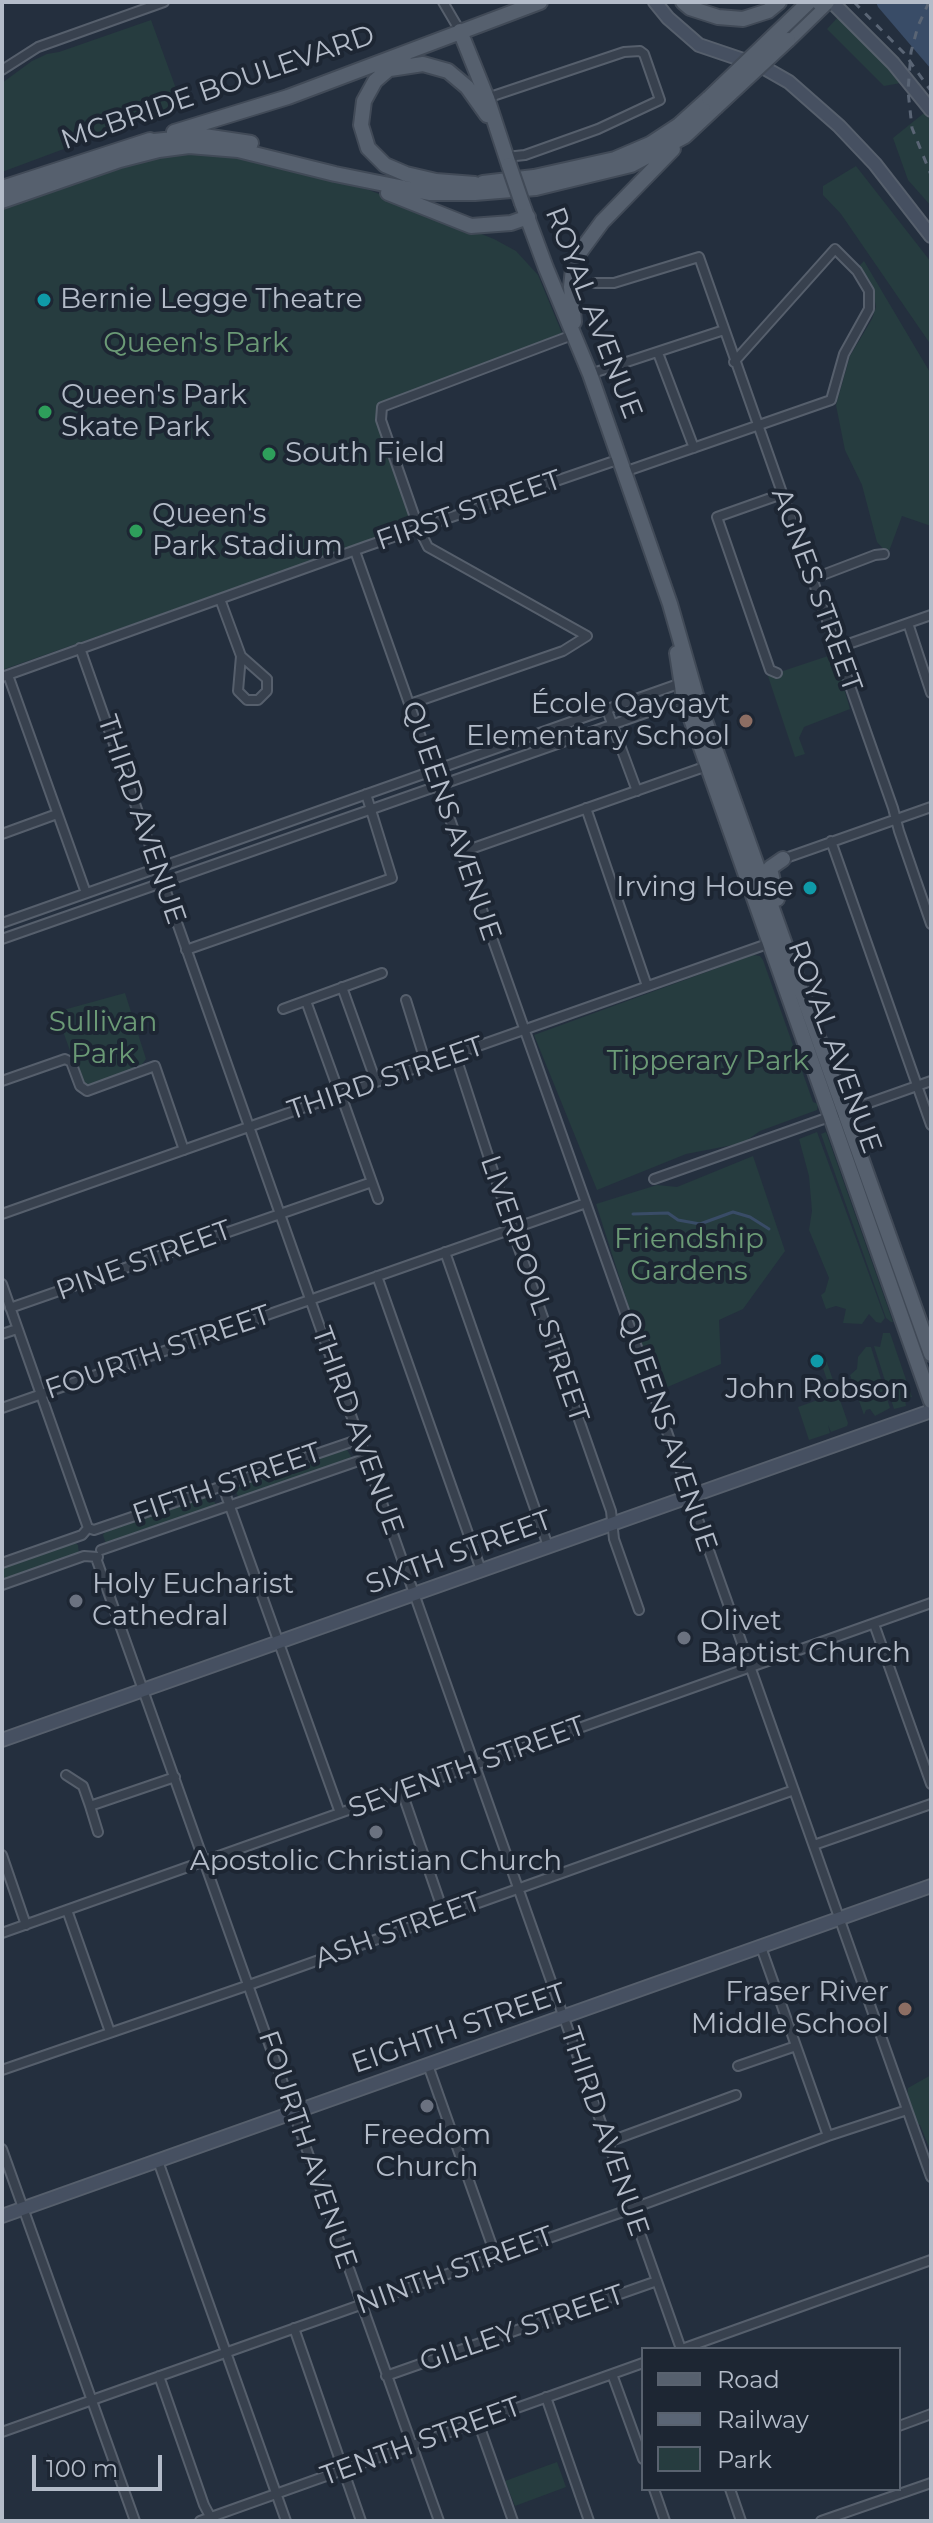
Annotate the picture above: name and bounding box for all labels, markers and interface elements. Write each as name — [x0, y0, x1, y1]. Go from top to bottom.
street label: MCBRIDE BOULEVARD — [57, 19, 379, 157]
street label: ROYAL AVENUE — [537, 202, 649, 424]
place label: Bernie Legge Theatre — [60, 283, 363, 317]
marker: Bernie Legge Theatre — [35, 291, 53, 309]
park label: Queen's Park — [103, 327, 289, 361]
place label: Queen's Park Skate Park — [61, 379, 247, 445]
marker: Queen's Park Skate Park — [36, 403, 54, 421]
place label: South Field — [285, 437, 445, 471]
marker: South Field — [260, 445, 278, 463]
street label: FIRST STREET — [372, 464, 566, 558]
street label: AGNES STREET — [764, 484, 868, 696]
place label: Queen's Park Stadium — [152, 498, 343, 564]
marker: Queen's Park Stadium — [127, 522, 145, 540]
place label: École Qayqayt Elementary School — [466, 688, 730, 754]
street label: QUEENS AVENUE — [394, 697, 508, 945]
street label: THIRD AVENUE — [90, 711, 192, 929]
marker: École Qayqayt Elementary School — [737, 712, 755, 730]
place label: Irving House — [616, 871, 794, 905]
marker: Irving House — [801, 879, 819, 897]
street label: ROYAL AVENUE — [780, 936, 888, 1158]
park label: Sullivan Park — [49, 1006, 157, 1072]
street label: THIRD STREET — [284, 1030, 488, 1128]
park label: Tipperary Park — [607, 1045, 809, 1079]
street label: LIVERPOOL STREET — [472, 1151, 596, 1427]
street label: PINE STREET — [52, 1214, 236, 1308]
park label: Friendship Gardens — [614, 1223, 764, 1289]
street label: FOURTH STREET — [41, 1299, 275, 1407]
street label: QUEENS AVENUE — [610, 1308, 724, 1556]
street label: THIRD AVENUE — [304, 1323, 410, 1539]
marker: John Robson — [808, 1352, 826, 1370]
place label: John Robson — [725, 1373, 909, 1407]
street label: FIFTH STREET — [128, 1436, 326, 1532]
street label: SIXTH STREET — [361, 1504, 557, 1602]
place label: Holy Eucharist Cathedral — [92, 1568, 294, 1634]
marker: Holy Eucharist Cathedral — [67, 1592, 85, 1610]
place label: Olivet Baptist Church — [700, 1605, 911, 1671]
marker: Olivet Baptist Church — [675, 1629, 693, 1647]
street label: SEVENTH STREET — [344, 1710, 590, 1826]
marker: Apostolic Christian Church — [367, 1823, 385, 1841]
place label: Apostolic Christian Church — [190, 1845, 562, 1879]
street label: ASH STREET — [310, 1885, 486, 1977]
place label: Fraser River Middle School — [691, 1976, 889, 2042]
street label: EIGHTH STREET — [347, 1977, 571, 2081]
marker: Fraser River Middle School — [896, 2000, 914, 2018]
street label: THIRD AVENUE — [553, 2023, 655, 2241]
street label: FOURTH AVENUE — [250, 2026, 364, 2274]
marker: Freedom Church — [418, 2097, 436, 2115]
place label: Freedom Church — [363, 2119, 491, 2185]
street label: NINTH STREET — [352, 2220, 558, 2322]
street label: GILLEY STREET — [416, 2278, 628, 2380]
legend — [641, 2347, 901, 2491]
text: Road — [717, 2365, 780, 2394]
street label: TENTH STREET — [316, 2390, 526, 2494]
text: Railway — [717, 2405, 809, 2434]
scale bar — [36, 2439, 166, 2489]
text: Park — [717, 2445, 772, 2474]
text: 100 m — [46, 2454, 118, 2483]

